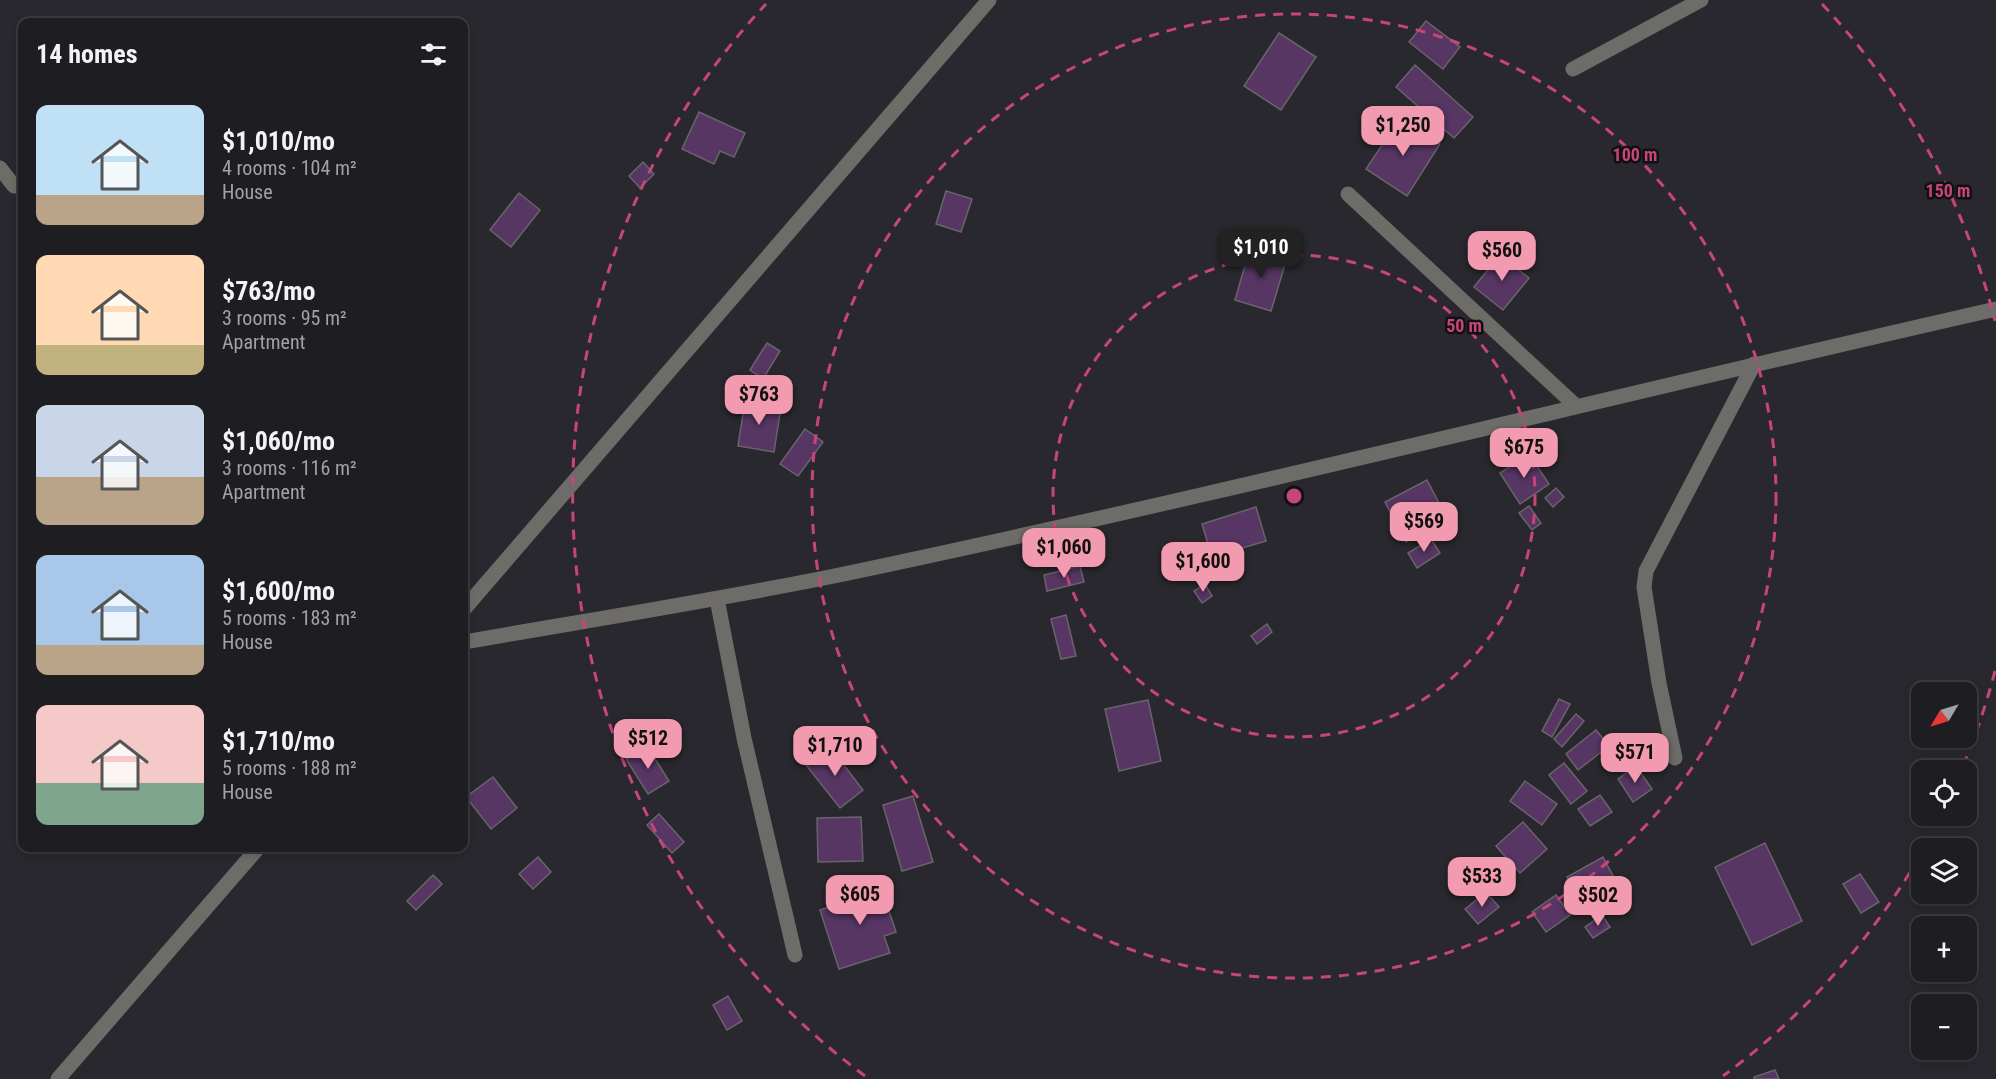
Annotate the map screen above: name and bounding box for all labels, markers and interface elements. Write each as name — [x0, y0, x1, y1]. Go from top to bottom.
icon: filters — [417, 38, 450, 71]
text: 14 homes — [36, 39, 138, 69]
pin: $1,250 — [1354, 106, 1452, 157]
text: $1,250 — [1375, 113, 1431, 137]
text: $1,010/mo — [222, 126, 335, 156]
icon: home — [84, 129, 156, 201]
text: 100 m — [1613, 144, 1657, 165]
text: 4 rooms · 104 m² — [222, 156, 357, 180]
text: House — [222, 180, 273, 204]
text: 150 m — [1926, 180, 1970, 201]
pin: $1,010 — [1212, 228, 1310, 279]
pin: $560 — [1466, 231, 1538, 282]
text: $1,010 — [1233, 235, 1289, 259]
text: $560 — [1482, 238, 1522, 262]
text: $763/mo — [222, 276, 315, 306]
icon: home — [84, 279, 156, 351]
text: 3 rooms · 95 m² — [222, 306, 347, 330]
text: 50 m — [1446, 315, 1482, 336]
text: Apartment — [222, 330, 306, 354]
pin: $763 — [723, 375, 795, 426]
text: $763 — [739, 382, 779, 406]
text: $1,060/mo — [222, 426, 335, 456]
pin: $675 — [1488, 428, 1560, 479]
icon: home — [84, 429, 156, 501]
text: $675 — [1504, 435, 1544, 459]
text: 3 rooms · 116 m² — [222, 456, 357, 480]
text: Apartment — [222, 480, 306, 504]
centre of rings — [1284, 486, 1304, 506]
pin: $569 — [1388, 502, 1460, 553]
text: $569 — [1404, 509, 1444, 533]
pin: $1,060 — [1015, 528, 1113, 579]
text: $1,060 — [1036, 535, 1092, 559]
pin: $1,600 — [1154, 542, 1252, 593]
text: $1,600 — [1175, 549, 1231, 573]
text: $1,600/mo — [222, 576, 335, 606]
icon: home — [84, 579, 156, 651]
text: 5 rooms · 183 m² — [222, 606, 357, 630]
text: House — [222, 630, 273, 654]
north arrow — [1911, 682, 1977, 748]
map controls — [1911, 682, 1977, 1060]
pin: $512 — [612, 719, 684, 770]
text: $1,710/mo — [222, 726, 335, 756]
text: $512 — [628, 726, 668, 750]
pin: $1,710 — [786, 726, 884, 777]
icon: home — [84, 729, 156, 801]
text: $1,710 — [807, 733, 863, 757]
pin: $571 — [1599, 733, 1671, 784]
text: $571 — [1615, 740, 1655, 764]
text: 5 rooms · 188 m² — [222, 756, 357, 780]
button: locate — [1911, 760, 1977, 826]
text: House — [222, 780, 273, 804]
button: layers — [1911, 838, 1977, 904]
pin: $533 — [1446, 857, 1518, 908]
text: $533 — [1462, 864, 1502, 888]
pin: $605 — [824, 875, 896, 926]
pin: $502 — [1562, 876, 1634, 927]
text: $605 — [840, 882, 880, 906]
text: $502 — [1578, 883, 1618, 907]
button: + — [1911, 916, 1977, 982]
button: − — [1911, 994, 1977, 1060]

